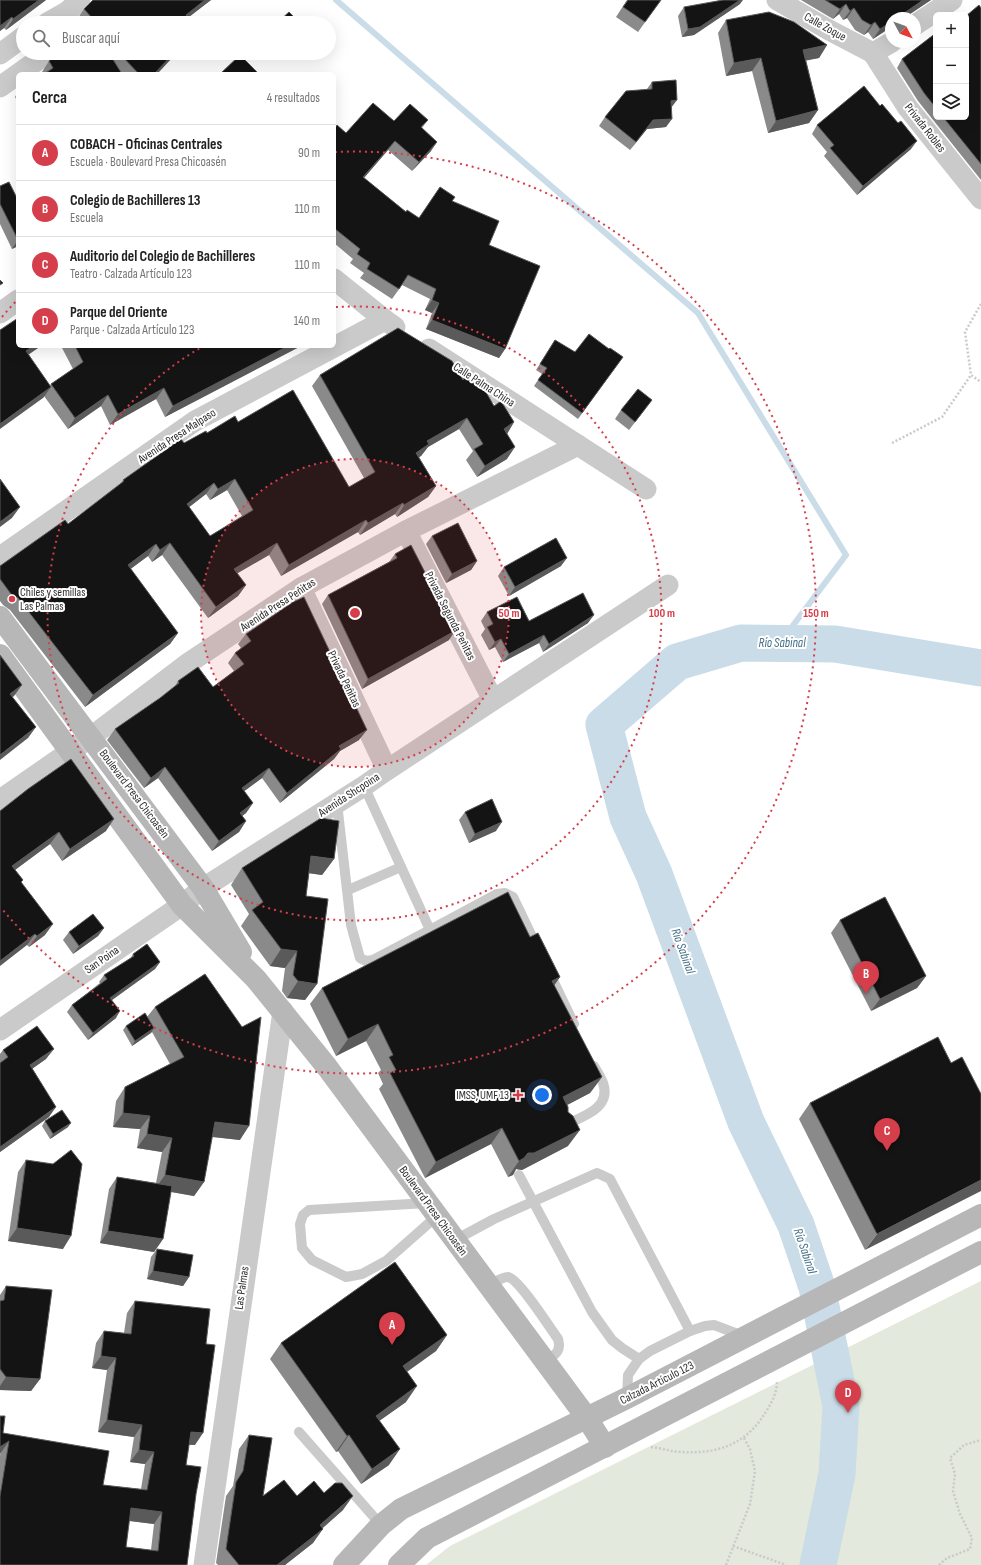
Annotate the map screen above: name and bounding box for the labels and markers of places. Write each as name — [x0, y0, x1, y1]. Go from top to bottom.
place label: Chiles y semillas Las Palmas — [20, 585, 85, 614]
marker: Chiles y semillas Las Palmas — [7, 594, 17, 604]
centre of rings — [348, 606, 362, 620]
pin: B — [853, 961, 879, 994]
place label: IMSS, UMF 13 — [456, 1088, 509, 1103]
marker: IMSS, UMF 13 — [512, 1089, 524, 1101]
pin: C — [874, 1118, 900, 1151]
pin: A — [379, 1312, 405, 1345]
pin: D — [835, 1380, 861, 1413]

